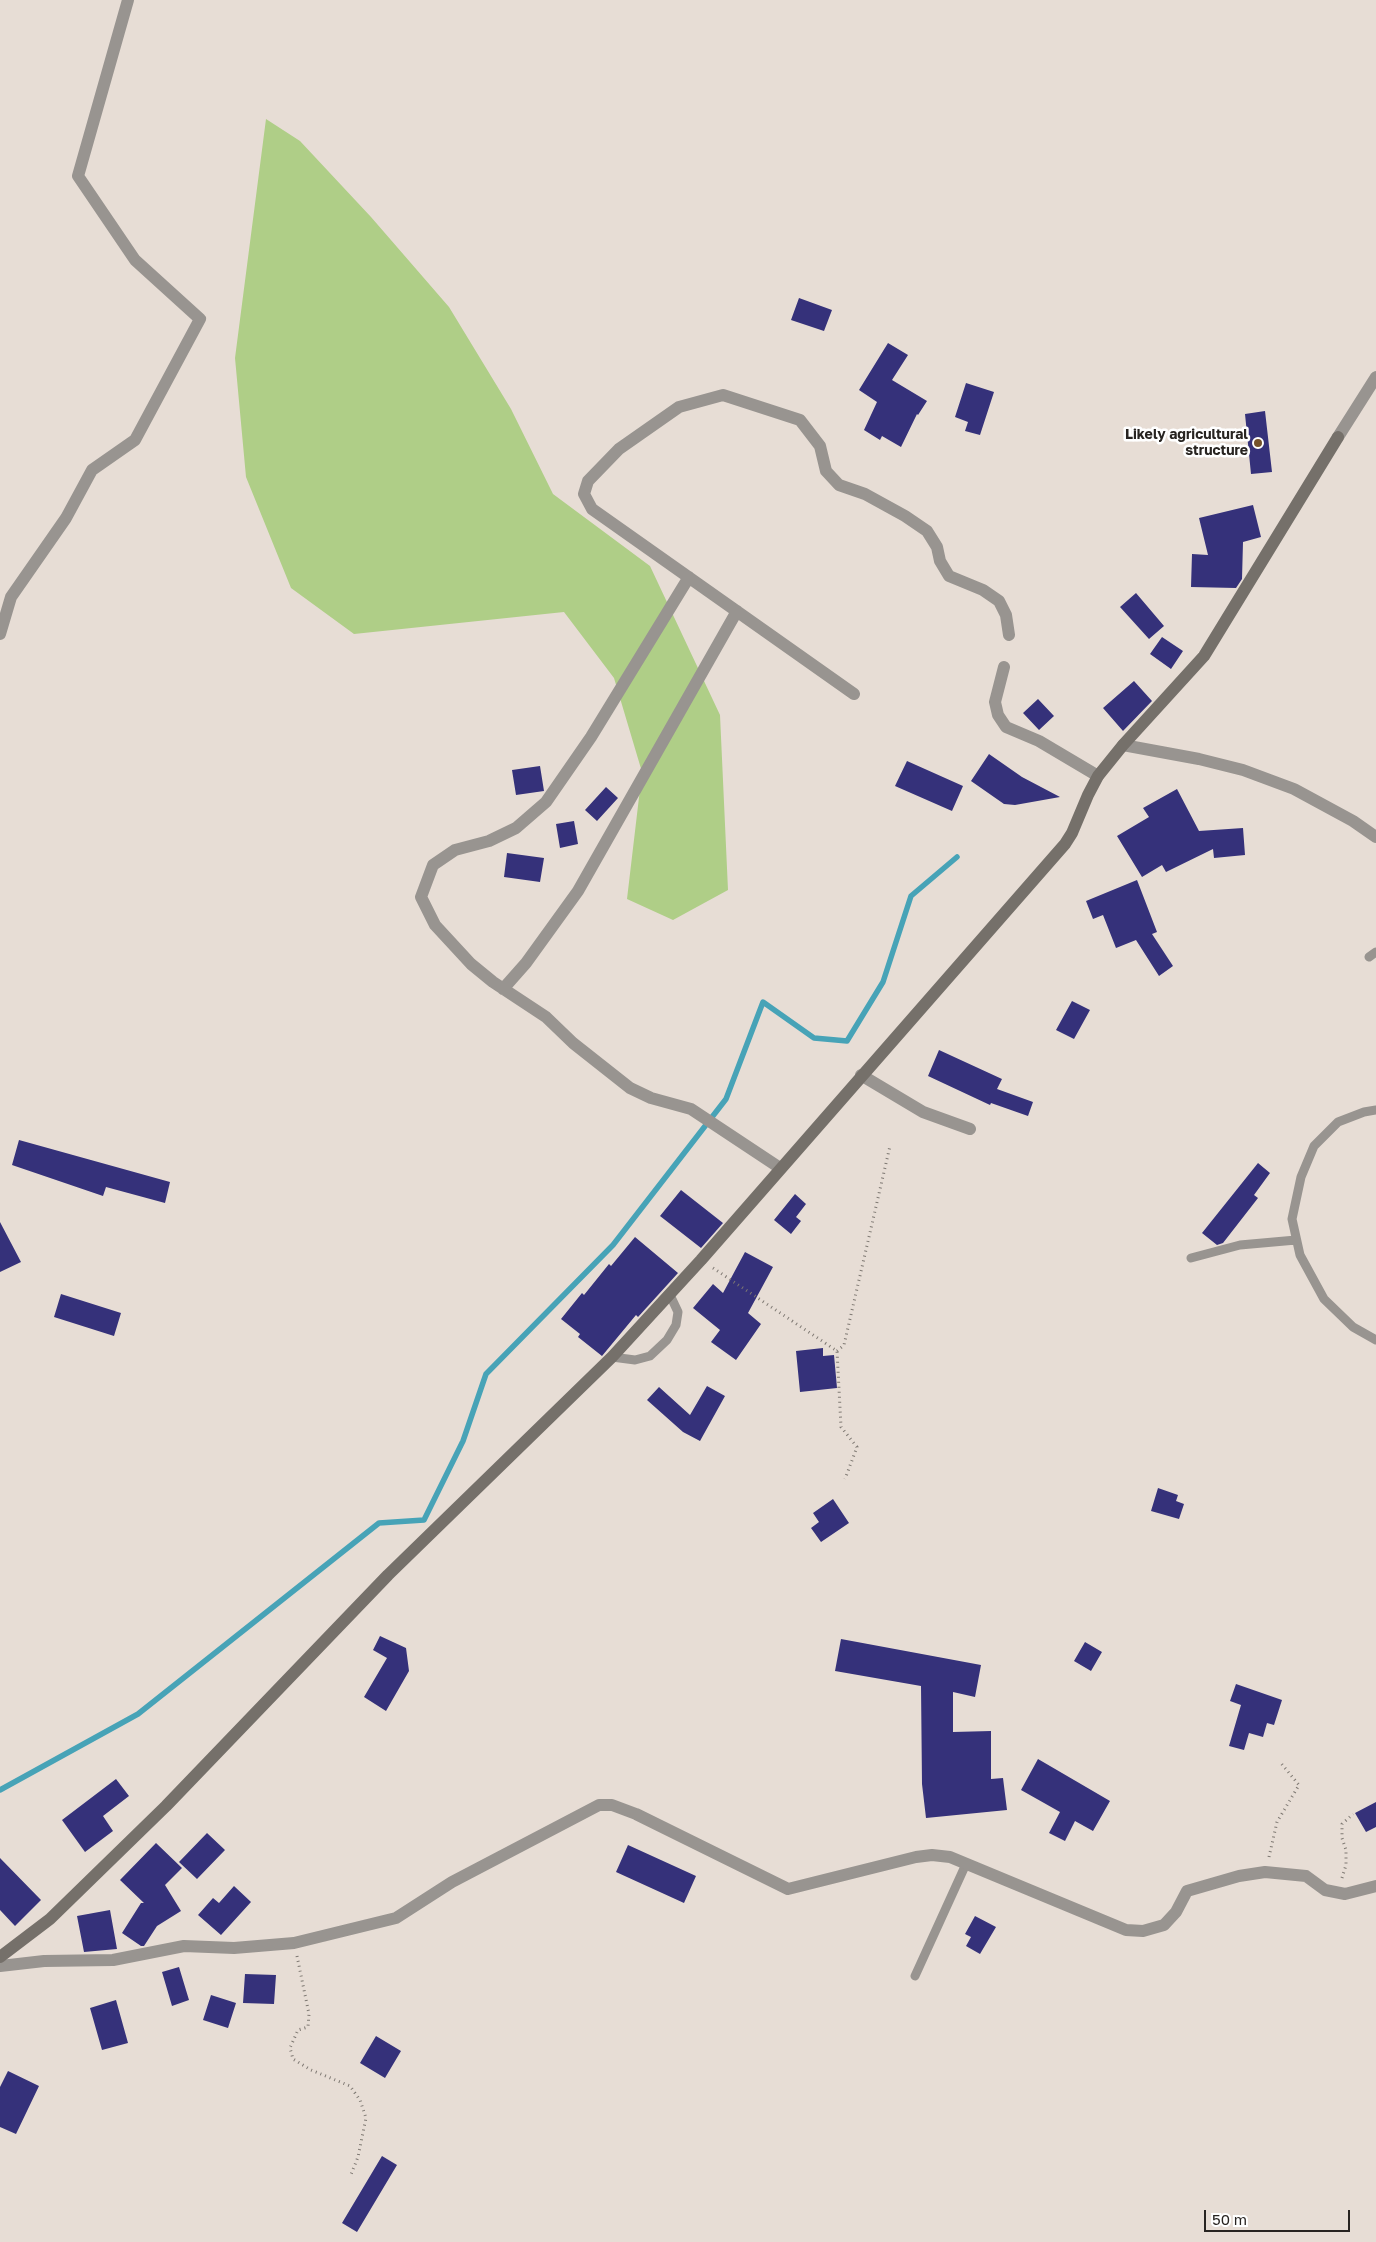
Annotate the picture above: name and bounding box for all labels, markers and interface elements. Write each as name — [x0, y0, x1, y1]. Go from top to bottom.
place label: Likely agricultural structure — [1125, 427, 1248, 460]
marker: Likely agricultural structure — [1252, 437, 1264, 449]
scale bar — [1206, 2200, 1352, 2232]
text: 50 m — [1212, 2210, 1247, 2228]

